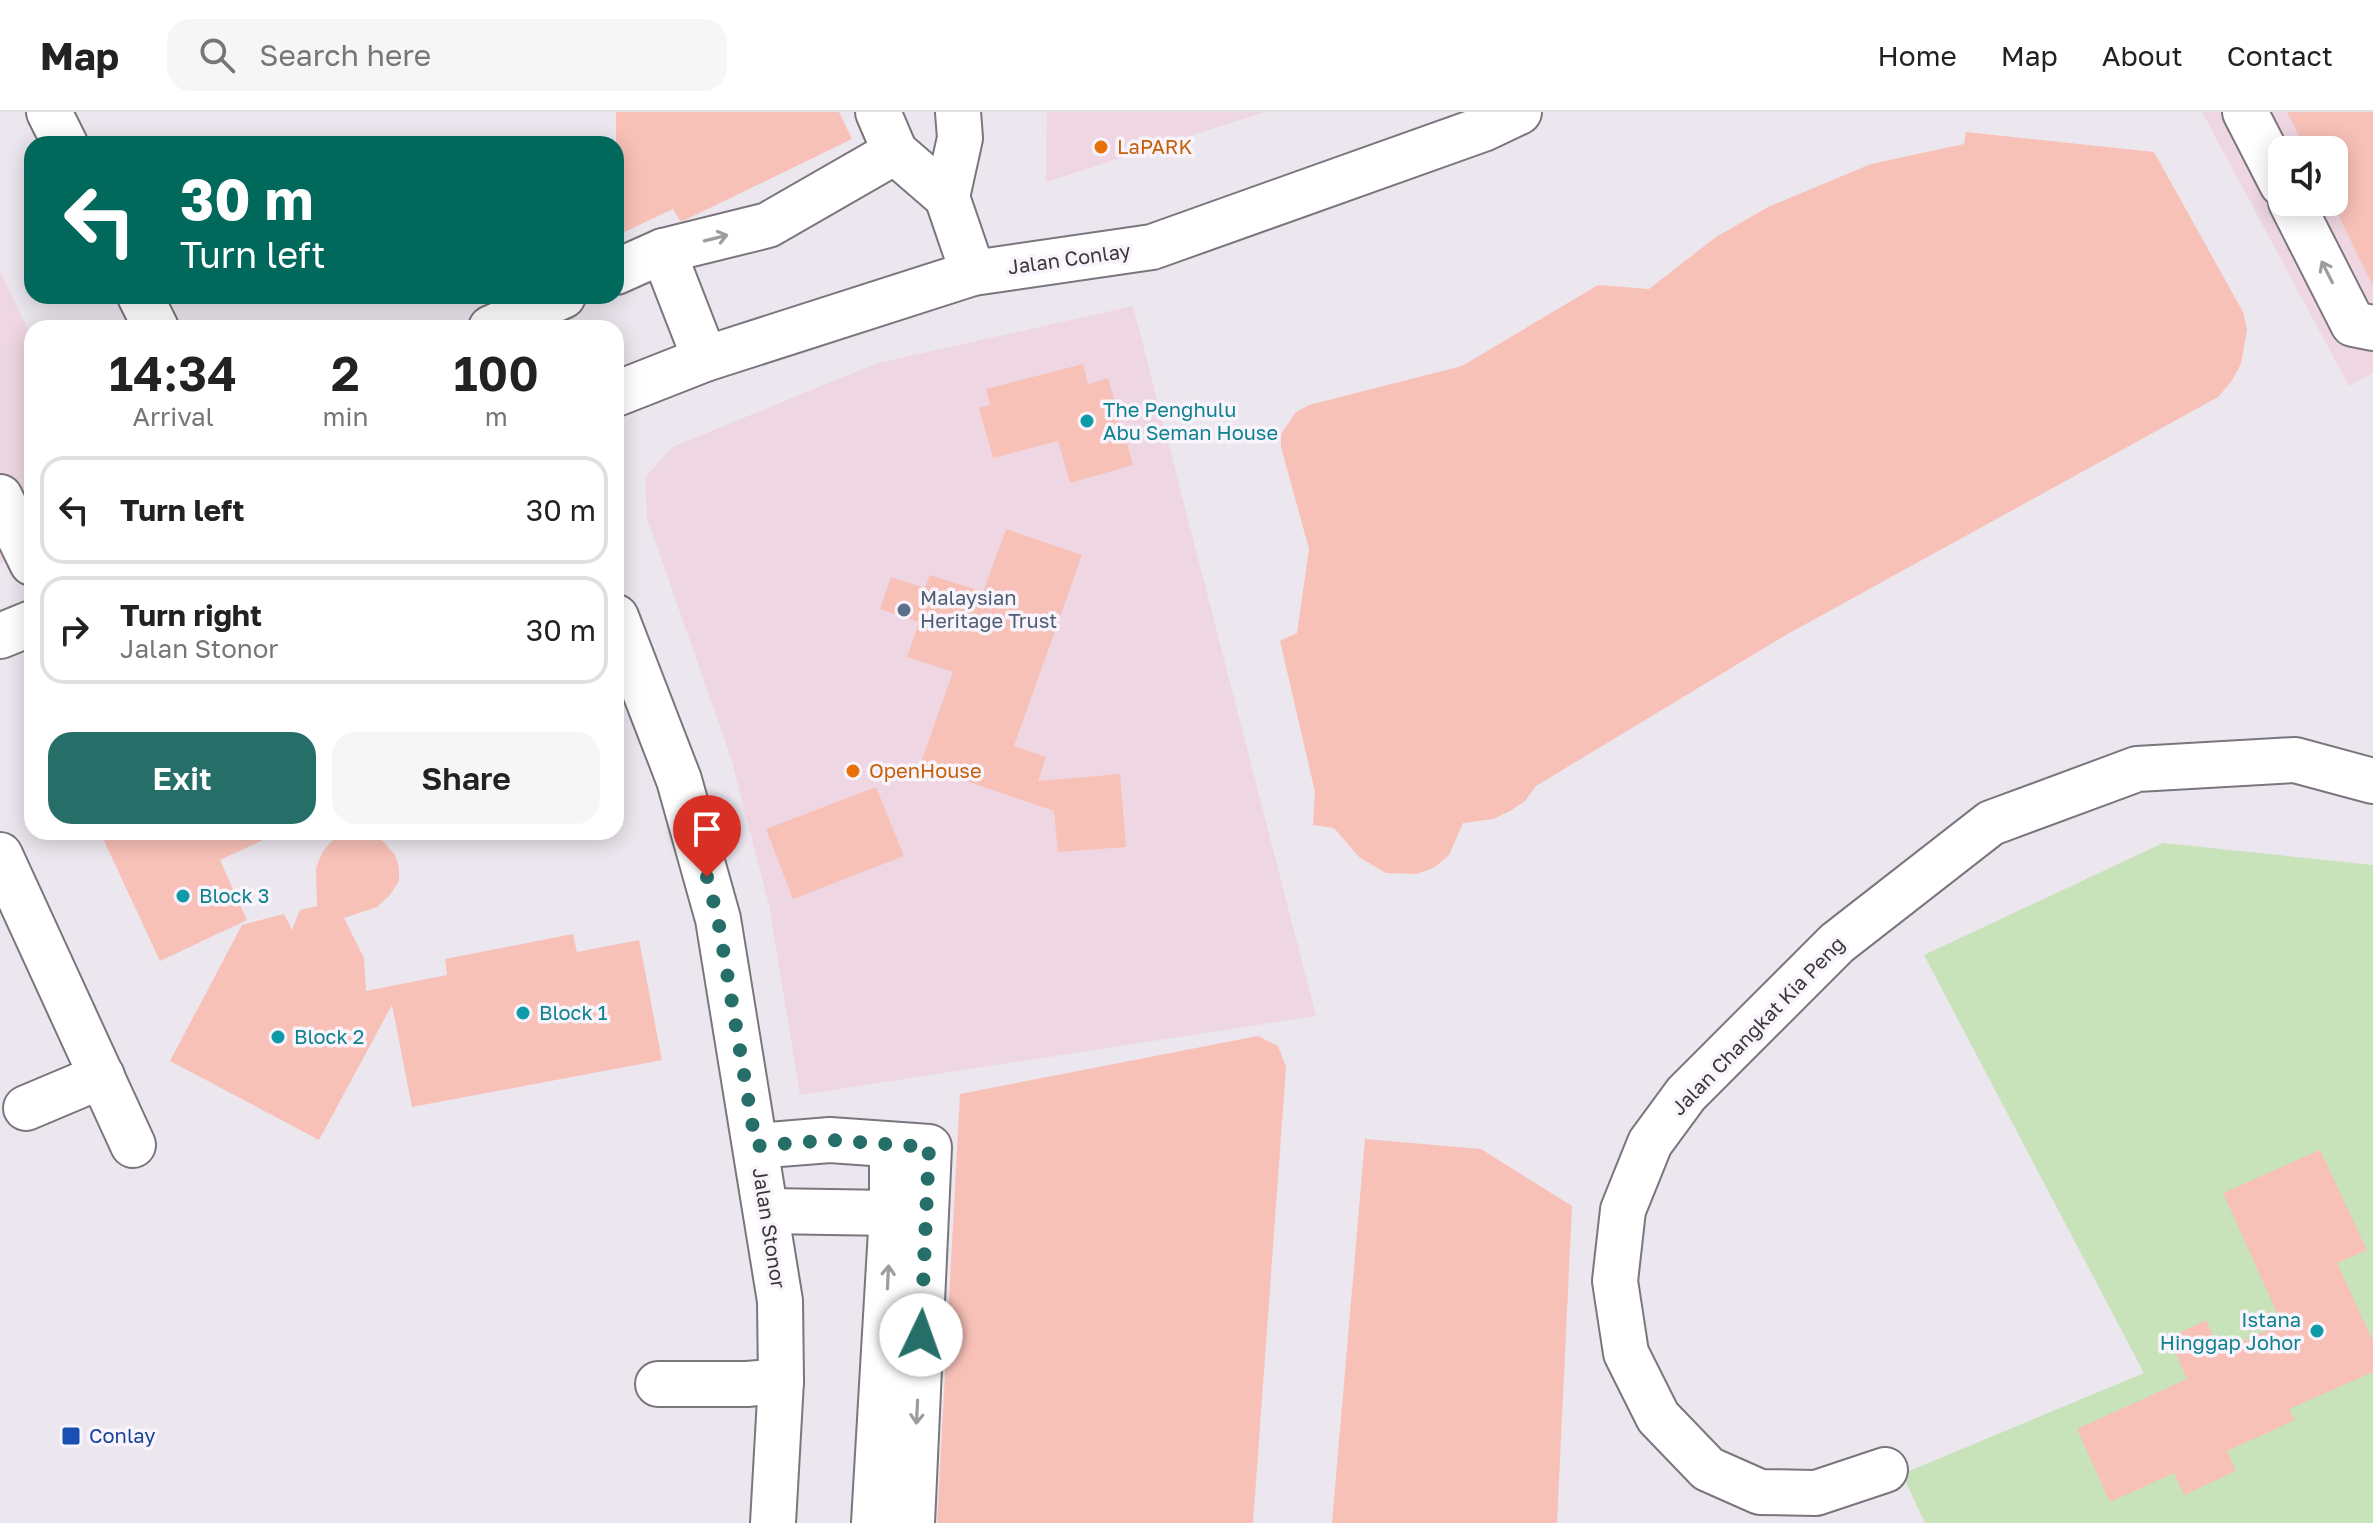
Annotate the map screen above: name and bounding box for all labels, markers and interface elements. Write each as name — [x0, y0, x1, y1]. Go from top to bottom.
search box — [167, 19, 727, 91]
text: Map — [40, 33, 119, 78]
icon: search — [195, 33, 239, 77]
text: Search here — [259, 37, 431, 73]
text: Home — [1878, 39, 1957, 72]
text: Map — [2001, 39, 2058, 72]
text: About — [2102, 39, 2183, 72]
text: Contact — [2227, 39, 2333, 72]
place label: LaPARK — [1117, 134, 1192, 158]
map controls — [2268, 136, 2348, 216]
button: sound — [2268, 136, 2348, 216]
marker: LaPARK — [1092, 138, 1110, 156]
text: 30 m — [180, 165, 314, 232]
icon: left — [48, 168, 152, 272]
one-way arrow — [702, 230, 728, 245]
text: Turn left — [180, 233, 326, 276]
street label: Jalan Conlay — [1006, 238, 1132, 279]
one-way arrow — [2319, 261, 2335, 285]
text: 14:34 — [109, 344, 237, 402]
text: 2 — [331, 344, 360, 402]
text: 100 — [453, 344, 539, 402]
place label: The Penghulu Abu Seman House — [1103, 397, 1278, 444]
text: Arrival — [132, 401, 214, 432]
text: min — [322, 401, 368, 432]
text: m — [485, 401, 508, 432]
marker: The Penghulu Abu Seman House — [1078, 412, 1096, 430]
icon: left — [52, 488, 96, 532]
text: Turn left — [120, 492, 245, 528]
text: 30 m — [526, 492, 596, 528]
place label: Malaysian Heritage Trust — [920, 585, 1057, 632]
text: Turn right — [120, 597, 262, 633]
marker: Malaysian Heritage Trust — [895, 601, 913, 619]
icon: right — [52, 608, 96, 652]
text: 30 m — [526, 612, 596, 648]
text: Jalan Stonor — [120, 633, 278, 664]
button: Exit — [48, 732, 316, 824]
button: Share — [332, 732, 600, 824]
place label: OpenHouse — [869, 758, 982, 782]
marker: OpenHouse — [844, 762, 862, 780]
pin — [673, 795, 741, 877]
icon: arrive — [685, 807, 729, 851]
place label: Block 3 — [199, 883, 270, 907]
marker: Block 3 — [174, 887, 192, 905]
street label: Jalan Changkat Kia Peng — [1666, 931, 1849, 1120]
place label: Block 1 — [539, 1000, 608, 1024]
marker: Block 1 — [514, 1004, 532, 1022]
place label: Block 2 — [294, 1024, 364, 1048]
marker: Block 2 — [269, 1028, 287, 1046]
street label: Jalan Stonor — [749, 1166, 791, 1290]
one-way arrow — [881, 1264, 896, 1291]
position arrow — [879, 1293, 963, 1377]
place label: Istana Hinggap Johor — [2160, 1307, 2301, 1354]
marker: Istana Hinggap Johor — [2308, 1322, 2326, 1340]
one-way arrow — [909, 1398, 924, 1424]
place label: Conlay — [89, 1423, 155, 1447]
marker: Conlay — [60, 1425, 82, 1447]

